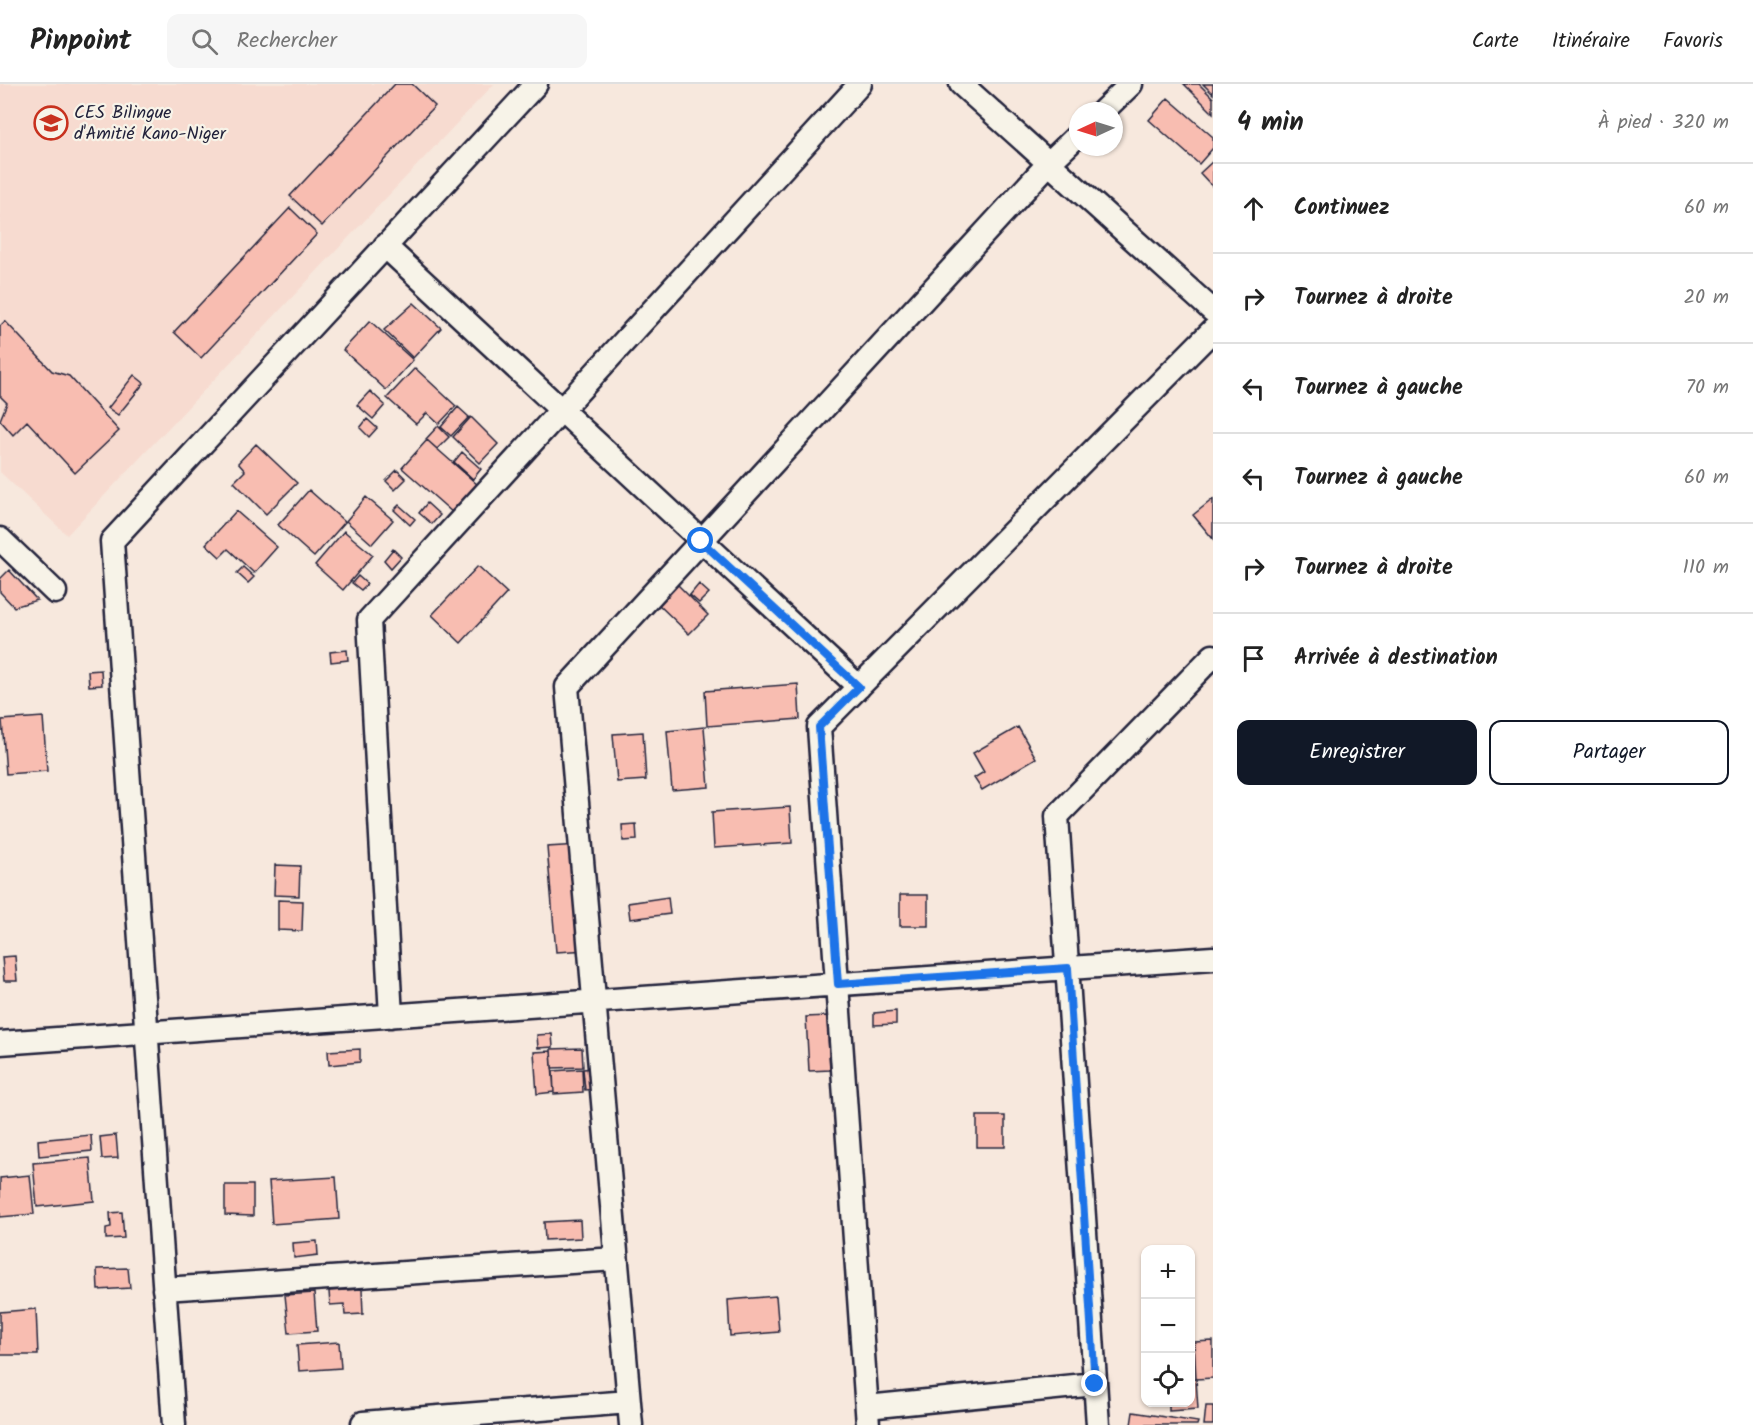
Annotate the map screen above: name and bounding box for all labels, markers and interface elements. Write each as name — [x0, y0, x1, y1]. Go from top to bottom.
search box — [167, 14, 587, 68]
text: Pinpoint — [30, 19, 131, 64]
text: Rechercher — [236, 24, 337, 59]
icon: search — [188, 25, 221, 58]
text: Carte — [1472, 25, 1519, 58]
text: Itinéraire — [1552, 25, 1630, 58]
text: Favoris — [1663, 25, 1723, 58]
place label: CES Bilingue d'Amitié Kano-Niger — [74, 99, 227, 149]
north arrow — [1069, 102, 1123, 156]
text: 4 min — [1237, 102, 1304, 144]
school or university icon: CES Bilingue d'Amitié Kano-Niger — [33, 105, 69, 141]
text: À pied · 320 m — [1598, 107, 1729, 139]
text: Continuez — [1294, 191, 1390, 226]
icon: ahead — [1237, 192, 1270, 225]
text: 60 m — [1684, 192, 1729, 224]
text: Tournez à droite — [1294, 281, 1453, 316]
icon: right — [1237, 282, 1270, 315]
text: 20 m — [1683, 282, 1729, 314]
text: Tournez à gauche — [1294, 371, 1463, 406]
icon: left — [1237, 372, 1270, 405]
text: 70 m — [1686, 372, 1729, 404]
text: Tournez à gauche — [1294, 461, 1463, 496]
icon: left — [1237, 462, 1270, 495]
text: 60 m — [1684, 462, 1729, 494]
route start — [687, 527, 713, 553]
text: Tournez à droite — [1294, 551, 1453, 586]
icon: right — [1237, 552, 1270, 585]
text: 110 m — [1683, 552, 1729, 584]
text: Arrivée à destination — [1294, 641, 1498, 676]
icon: arrive — [1237, 642, 1270, 675]
button: Enregistrer — [1237, 720, 1477, 785]
button: Partager — [1489, 720, 1729, 785]
map controls — [1141, 1245, 1195, 1407]
button: + — [1141, 1245, 1195, 1299]
button: − — [1141, 1299, 1195, 1353]
button: locate — [1141, 1353, 1195, 1407]
route end — [1081, 1370, 1107, 1396]

